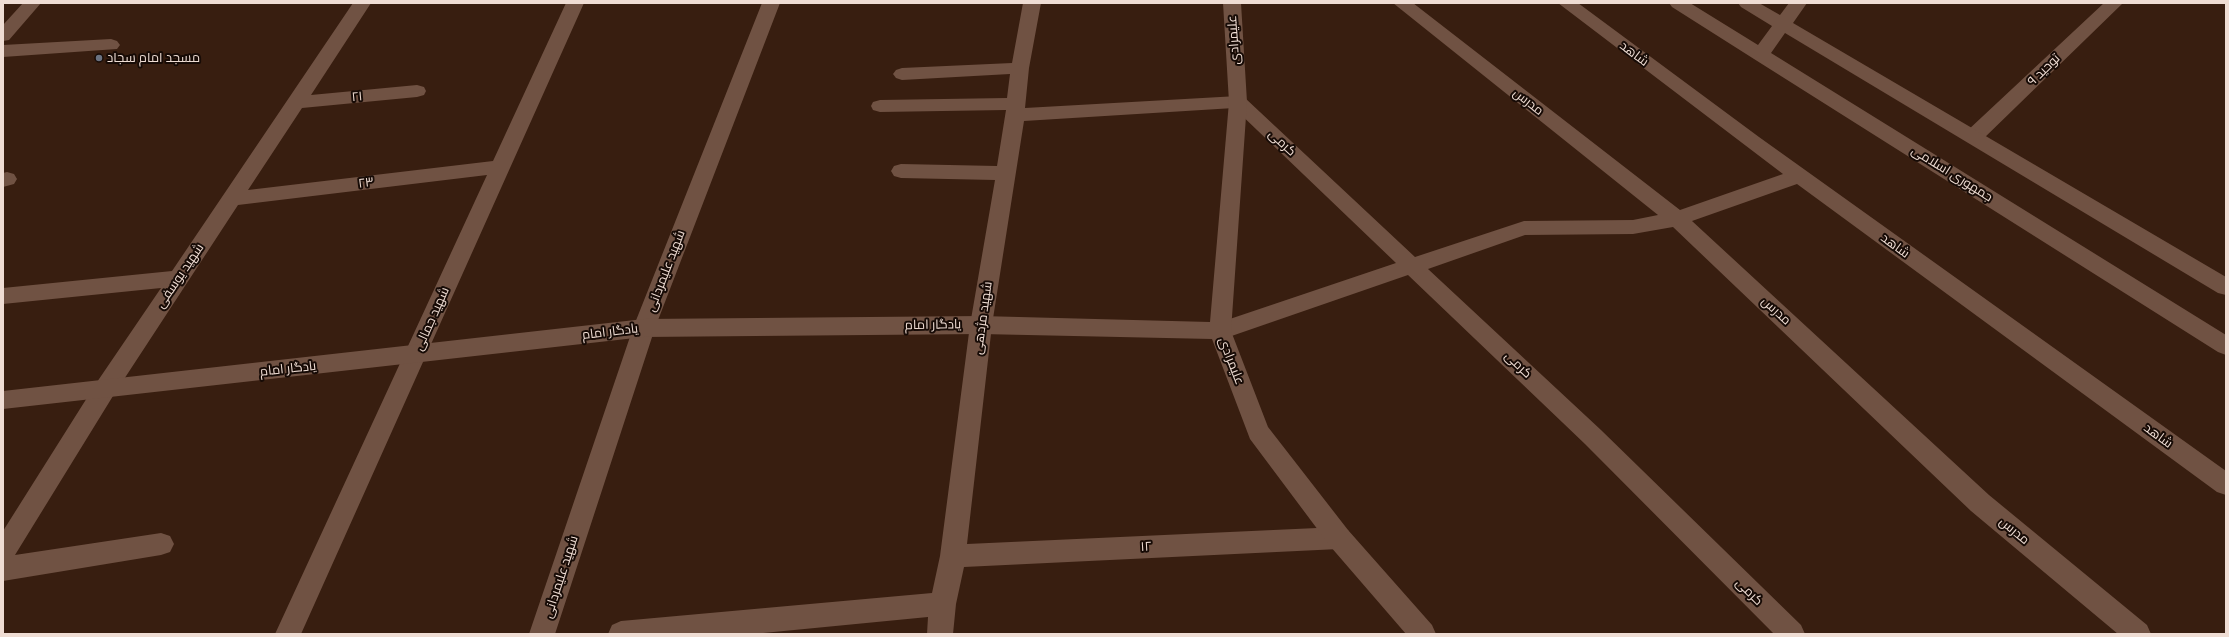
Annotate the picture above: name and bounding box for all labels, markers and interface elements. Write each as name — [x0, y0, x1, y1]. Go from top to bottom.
street label: علیمرادی — [1224, 15, 1244, 65]
street label: شاهد — [1617, 38, 1651, 70]
place label: مسجد امام سجاد — [107, 50, 200, 66]
street label: توحید ۹ — [2025, 51, 2063, 89]
marker: مسجد امام سجاد — [94, 53, 104, 63]
street label: مدرس — [1510, 85, 1546, 119]
street label: ۲۱ — [351, 89, 363, 105]
street label: کرمی — [1265, 126, 1299, 160]
street label: جمهوری اسلامی — [1908, 143, 1996, 205]
street label: ۲۳ — [357, 174, 375, 192]
street label: شهید علیمردانی — [643, 228, 689, 314]
street label: شاهد — [1878, 230, 1912, 262]
street label: شهید یوسفی — [153, 241, 207, 311]
street label: شهید مژدهی — [970, 280, 996, 356]
street label: شهید جمالی — [411, 285, 453, 353]
street label: مدرس — [1758, 294, 1794, 328]
street label: یادگار امام — [905, 317, 961, 333]
street label: یادگار امام — [581, 321, 639, 343]
street label: علیمرادی — [1215, 335, 1247, 387]
street label: کرمی — [1501, 348, 1535, 382]
street label: یادگار امام — [259, 358, 317, 380]
street label: شاهد — [2141, 420, 2175, 452]
street label: مدرس — [1996, 514, 2032, 548]
street label: شهید علیمردانی — [540, 534, 582, 620]
street label: ۱۲ — [1140, 539, 1152, 555]
street label: کرمی — [1732, 575, 1766, 609]

